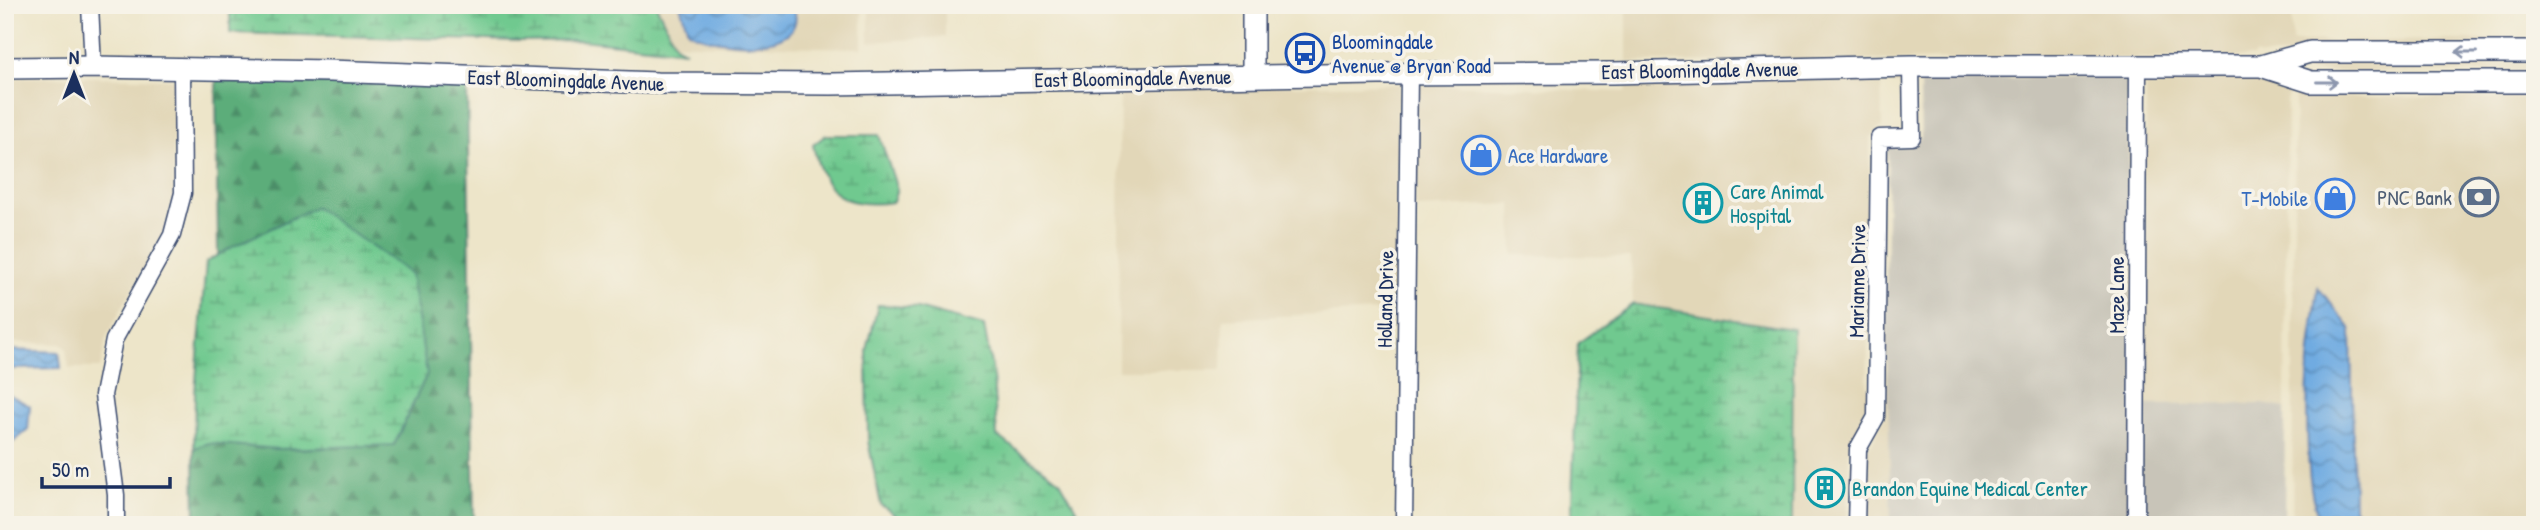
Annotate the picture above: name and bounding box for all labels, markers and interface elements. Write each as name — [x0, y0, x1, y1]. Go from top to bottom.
place label: Bloomingdale Avenue @ Bryan Road — [1332, 27, 1491, 80]
bus stop icon: Bloomingdale Avenue @ Bryan Road — [1284, 32, 1326, 74]
north arrow — [38, 38, 108, 108]
text: N — [69, 44, 79, 70]
one-way arrow — [2455, 45, 2478, 59]
street label: East Bloomingdale Avenue — [1601, 54, 1799, 86]
street label: East Bloomingdale Avenue — [467, 62, 665, 98]
street label: East Bloomingdale Avenue — [1034, 62, 1232, 94]
one-way arrow — [2315, 75, 2338, 89]
shop icon: Ace Hardware — [1460, 134, 1502, 176]
place label: Ace Hardware — [1508, 141, 1608, 170]
bank icon: PNC Bank — [2458, 176, 2500, 218]
place label: Care Animal Hospital — [1730, 177, 1824, 230]
shop icon: T-Mobile — [2314, 177, 2356, 219]
building icon: Care Animal Hospital — [1682, 182, 1724, 224]
place label: PNC Bank — [2377, 183, 2452, 212]
place label: T-Mobile — [2241, 184, 2308, 213]
street label: Marianne Drive — [1842, 224, 1872, 338]
street label: Holland Drive — [1370, 250, 1400, 348]
street label: Maze Lane — [2102, 257, 2131, 333]
scale bar — [42, 446, 170, 490]
text: 50 m — [52, 455, 89, 484]
building icon: Brandon Equine Medical Center — [1804, 467, 1846, 509]
place label: Brandon Equine Medical Center — [1852, 474, 2088, 503]

